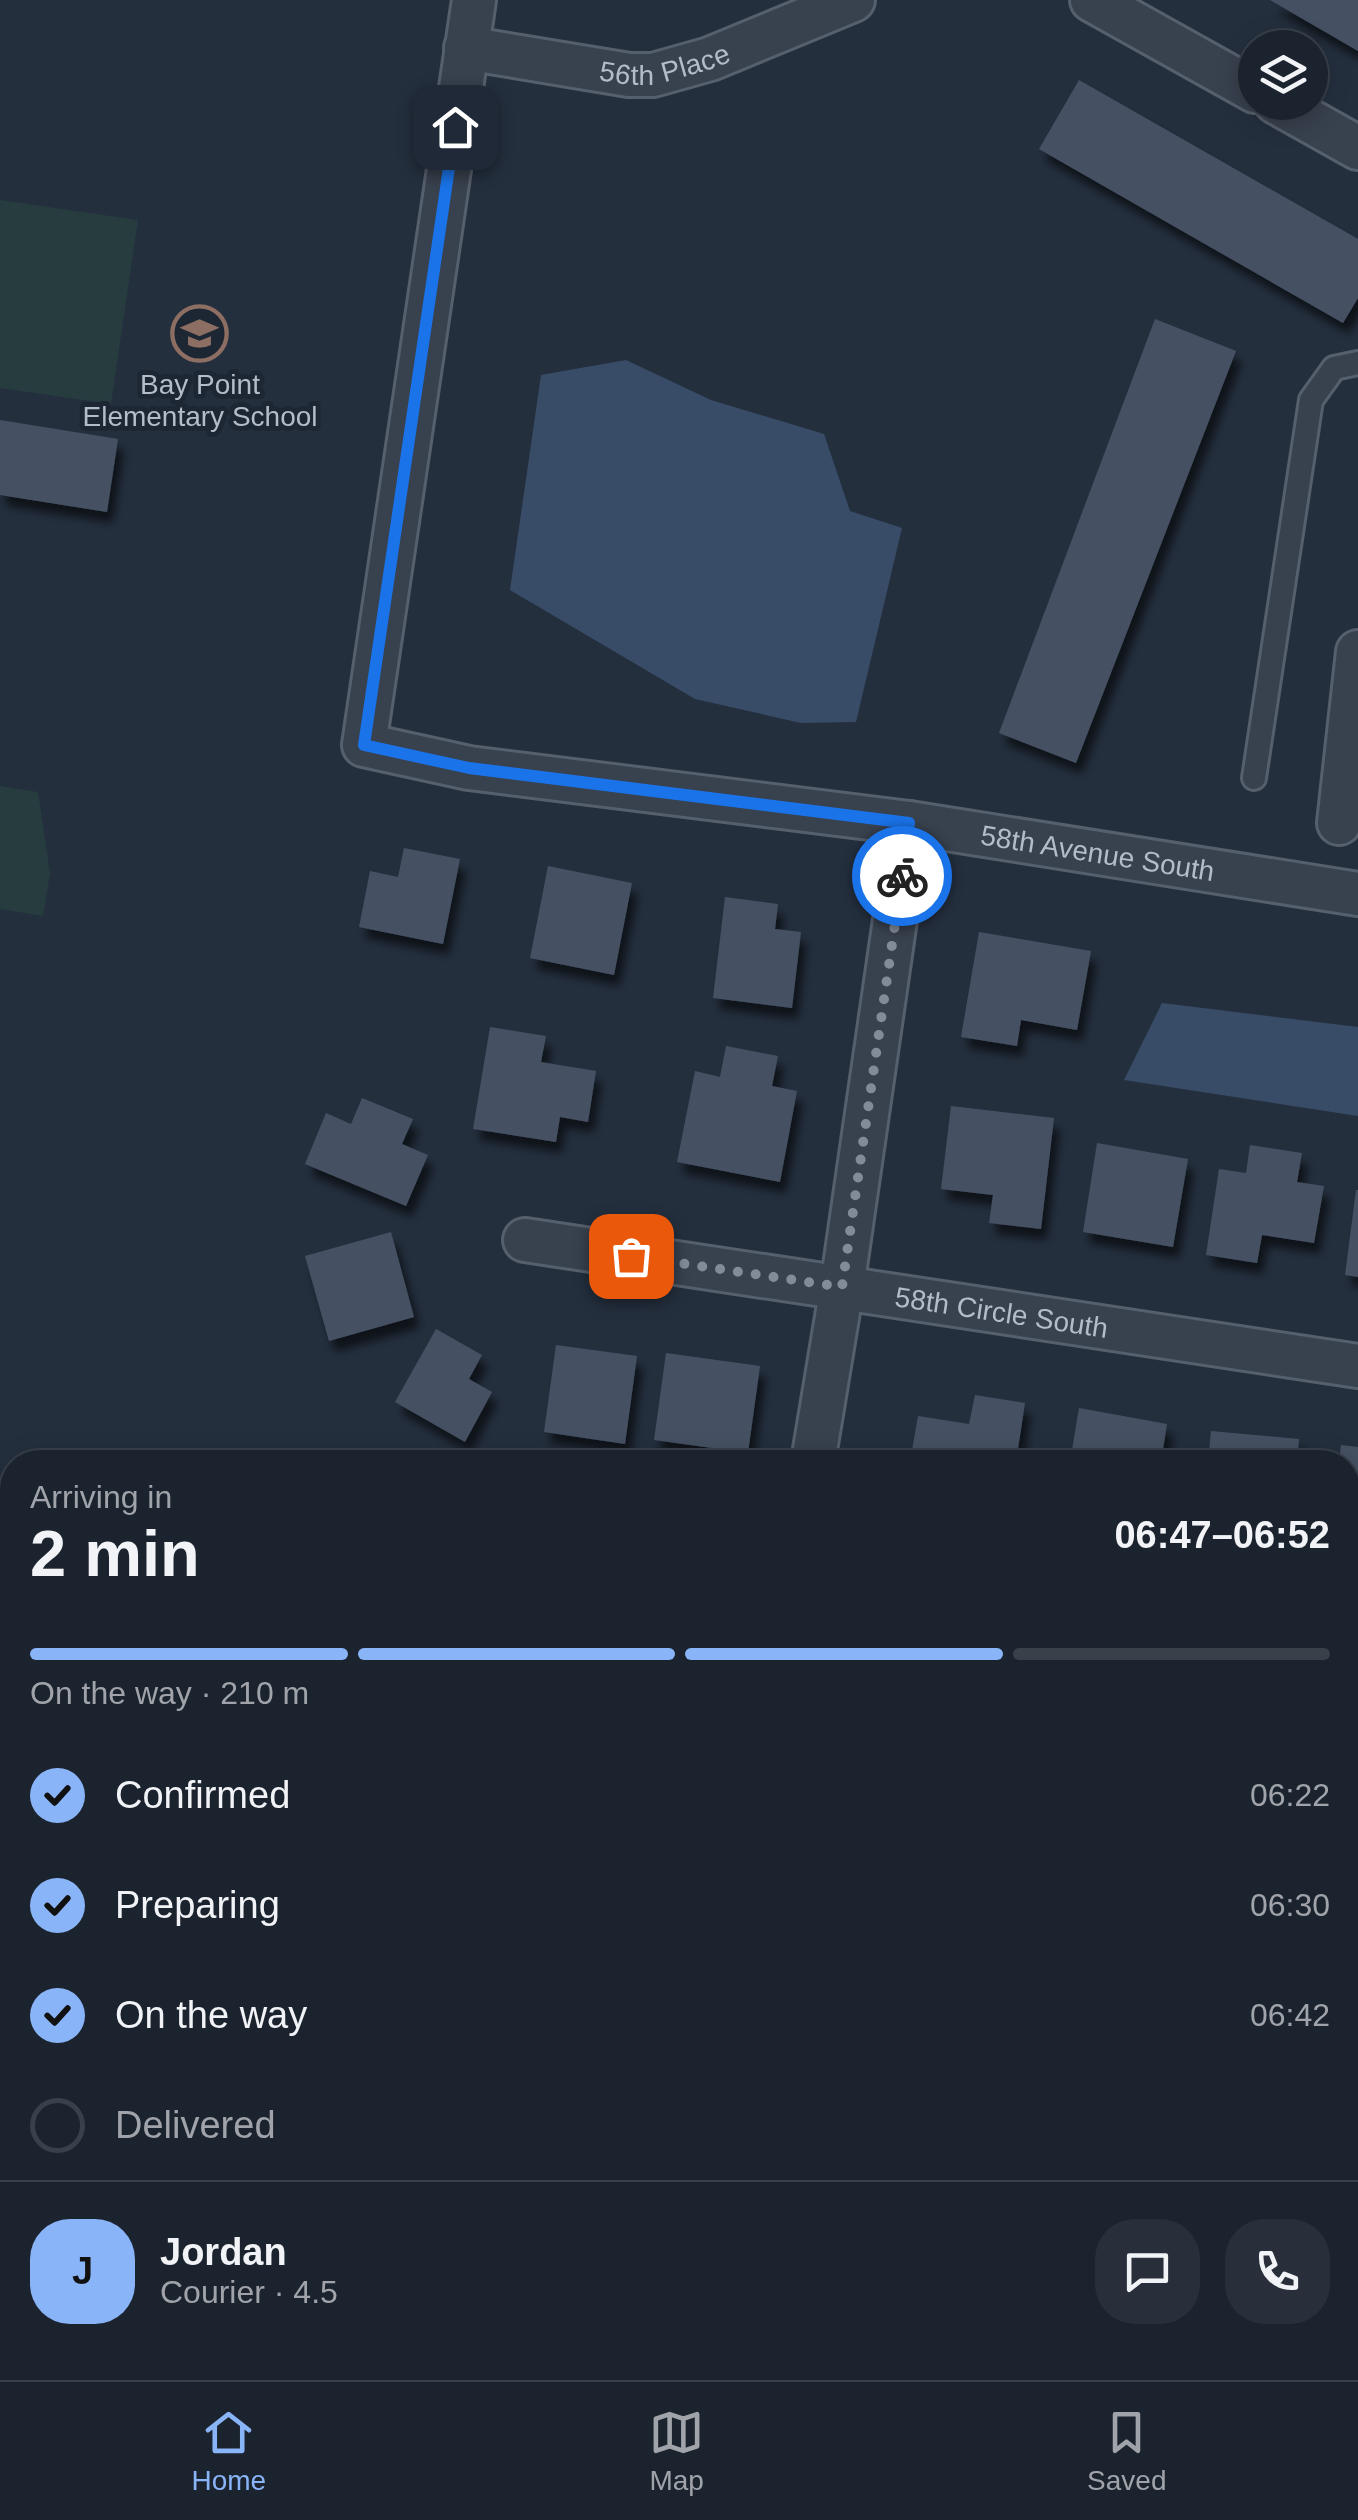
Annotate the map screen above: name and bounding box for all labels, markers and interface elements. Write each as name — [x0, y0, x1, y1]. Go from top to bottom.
map controls — [1238, 30, 1328, 120]
button: layers — [1238, 30, 1328, 120]
street label: 56th Place — [597, 38, 734, 91]
pin — [413, 85, 498, 170]
icon: home — [428, 100, 483, 155]
school or university icon: Bay Point Elementary School — [170, 303, 230, 363]
place label: Bay Point Elementary School — [82, 369, 318, 432]
street label: 58th Avenue South — [979, 820, 1217, 887]
courier — [852, 826, 952, 926]
icon: bike — [875, 849, 930, 904]
pin — [589, 1214, 674, 1299]
icon: bag — [604, 1229, 659, 1284]
street label: 58th Circle South — [893, 1281, 1110, 1344]
text: Arriving in — [30, 1479, 172, 1515]
text: 06:47–06:52 — [1114, 1514, 1330, 1556]
text: 2 min — [30, 1517, 200, 1590]
text: On the way · 210 m — [30, 1675, 309, 1711]
icon: check — [30, 1768, 85, 1823]
text: Confirmed — [115, 1774, 290, 1816]
text: 06:22 — [1250, 1777, 1330, 1813]
icon: check — [30, 1878, 85, 1933]
text: Preparing — [115, 1884, 280, 1926]
text: 06:30 — [1250, 1887, 1330, 1923]
icon: check — [30, 1988, 85, 2043]
text: On the way — [115, 1994, 307, 2036]
text: 06:42 — [1250, 1997, 1330, 2033]
text: Delivered — [115, 2104, 276, 2146]
button: chat — [1095, 2219, 1200, 2324]
button: phone — [1225, 2219, 1330, 2324]
text: Jordan — [160, 2231, 287, 2273]
text: J — [72, 2250, 93, 2292]
text: Courier · 4.5 — [160, 2274, 338, 2310]
tab: Home — [191, 2405, 266, 2497]
tab: Map — [649, 2405, 704, 2497]
tab: Saved — [1087, 2405, 1166, 2497]

